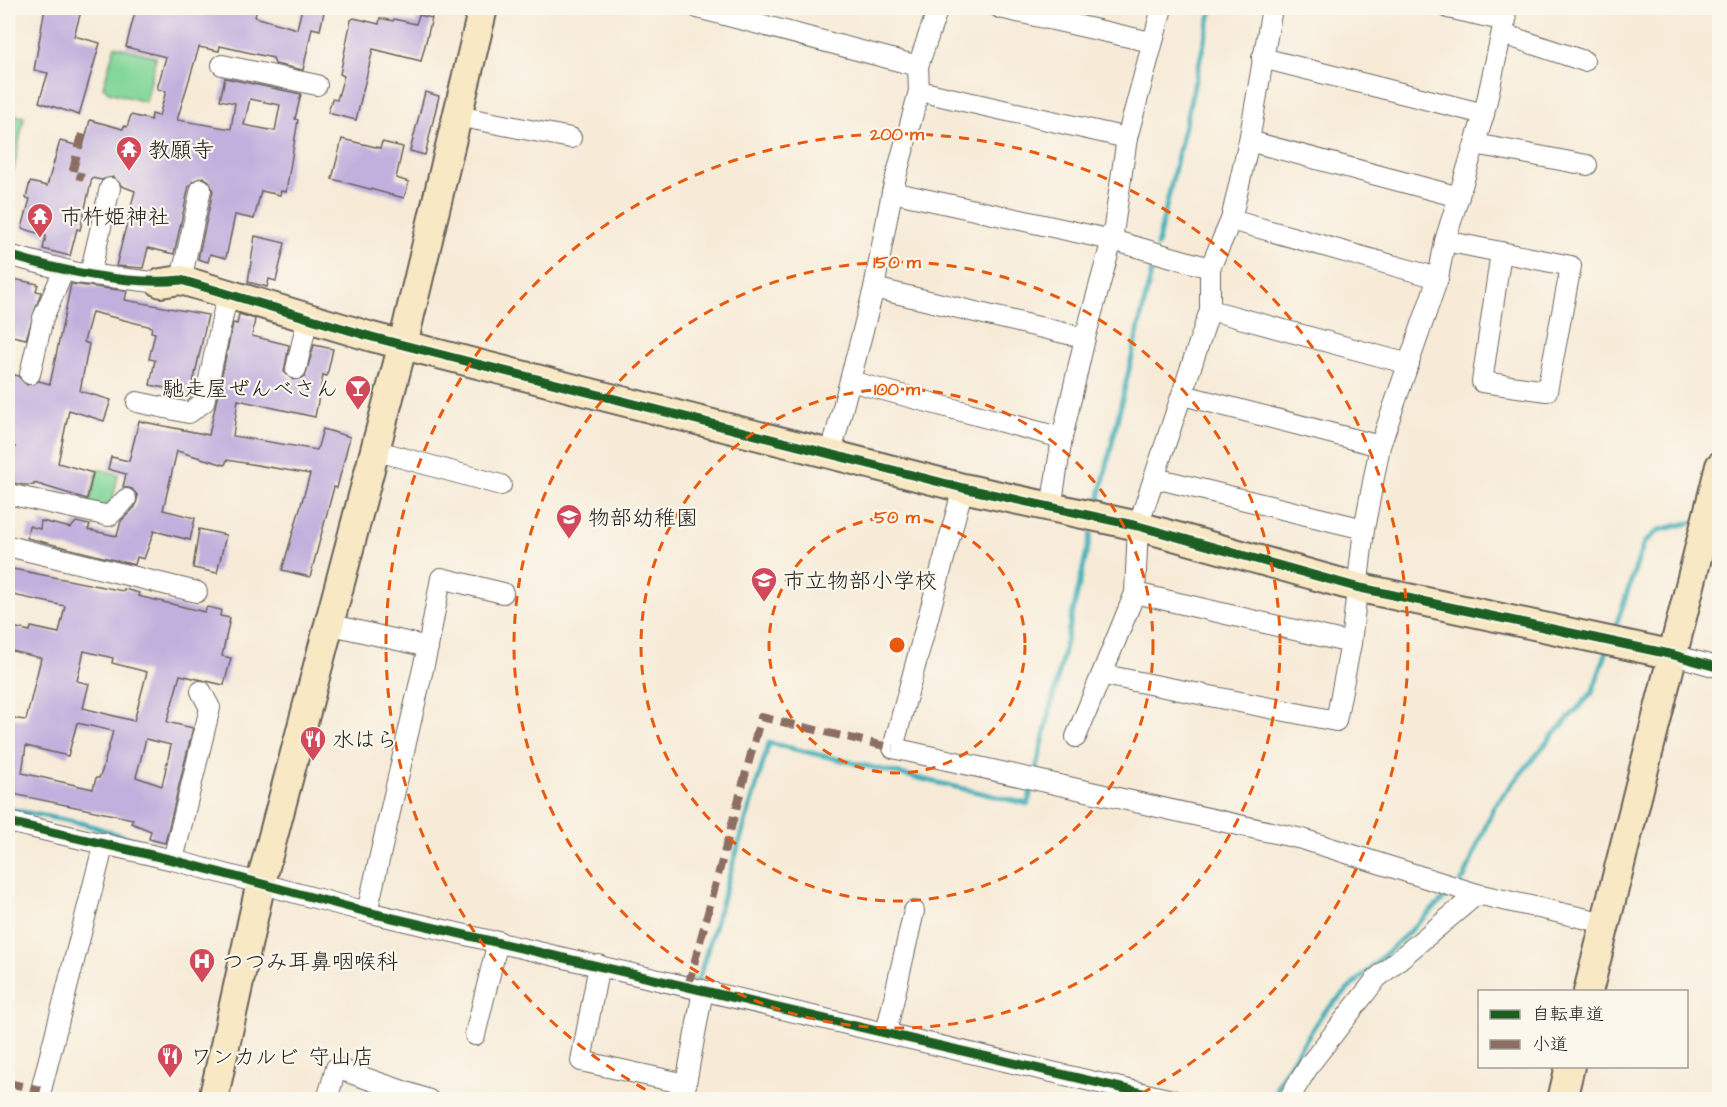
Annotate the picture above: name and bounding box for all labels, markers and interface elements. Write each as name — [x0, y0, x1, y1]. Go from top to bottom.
text: 200 m — [869, 122, 925, 147]
temple icon: 教願寺 — [114, 134, 144, 172]
place label: 教願寺 — [148, 135, 214, 166]
temple icon: 市杵姫神社 — [25, 201, 55, 239]
place label: 市杵姫神社 — [60, 202, 170, 233]
text: 150 m — [873, 250, 922, 275]
bar icon: 馳走屋ぜんべさん — [343, 373, 373, 411]
place label: 馳走屋ぜんべさん — [162, 374, 338, 405]
text: 100 m — [874, 377, 921, 402]
school or university icon: 物部幼稚園 — [554, 502, 584, 540]
place label: 物部幼稚園 — [588, 503, 698, 534]
text: 50 m — [874, 505, 921, 530]
school or university icon: 市立物部小学校 — [749, 565, 779, 603]
place label: 市立物部小学校 — [783, 566, 937, 597]
centre of rings — [887, 635, 907, 655]
restaurant icon: 水はら — [298, 724, 328, 762]
place label: 水はら — [332, 725, 398, 756]
hospital icon: つつみ耳鼻咽喉科 — [187, 946, 217, 984]
place label: つつみ耳鼻咽喉科 — [222, 947, 398, 978]
legend — [1478, 990, 1688, 1068]
text: 自転車道 — [1532, 1002, 1604, 1027]
text: 小道 — [1532, 1032, 1568, 1057]
restaurant icon: ワンカルビ 守山店 — [155, 1041, 185, 1079]
place label: ワンカルビ 守山店 — [190, 1042, 374, 1073]

